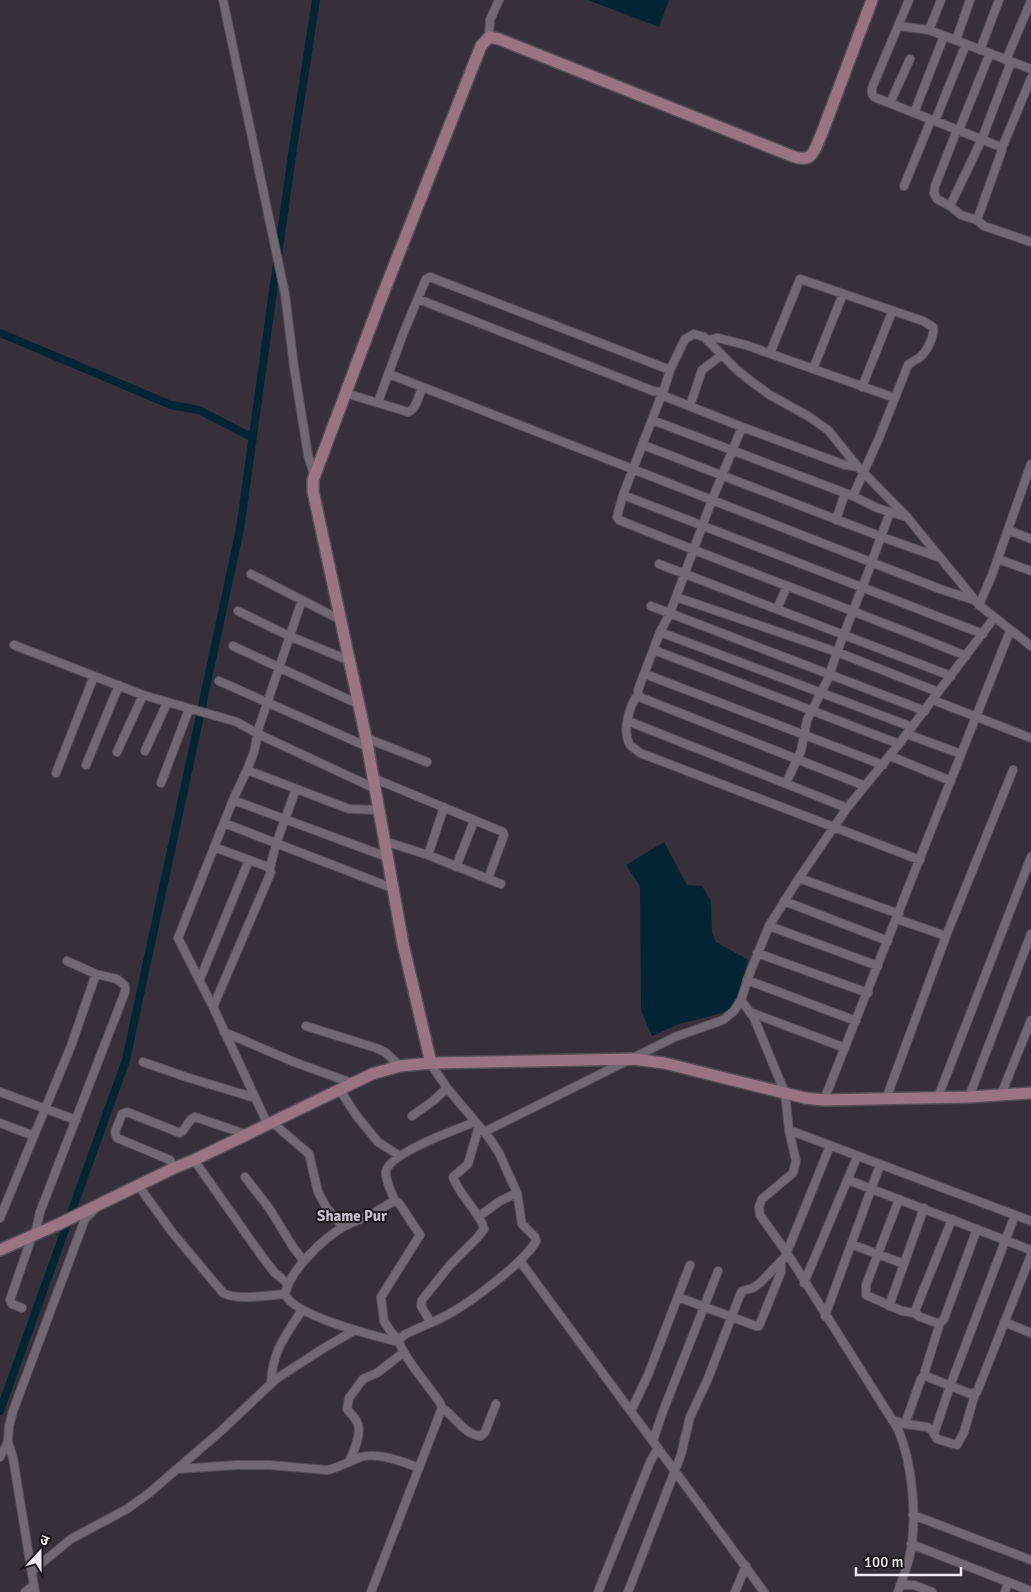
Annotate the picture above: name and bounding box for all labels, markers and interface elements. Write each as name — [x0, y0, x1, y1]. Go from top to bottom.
district label: Shame Pur — [317, 1207, 387, 1225]
north arrow — [15, 1527, 65, 1577]
text: उ — [38, 1531, 52, 1550]
scale bar — [856, 1544, 961, 1576]
text: 100 m — [864, 1553, 904, 1571]

